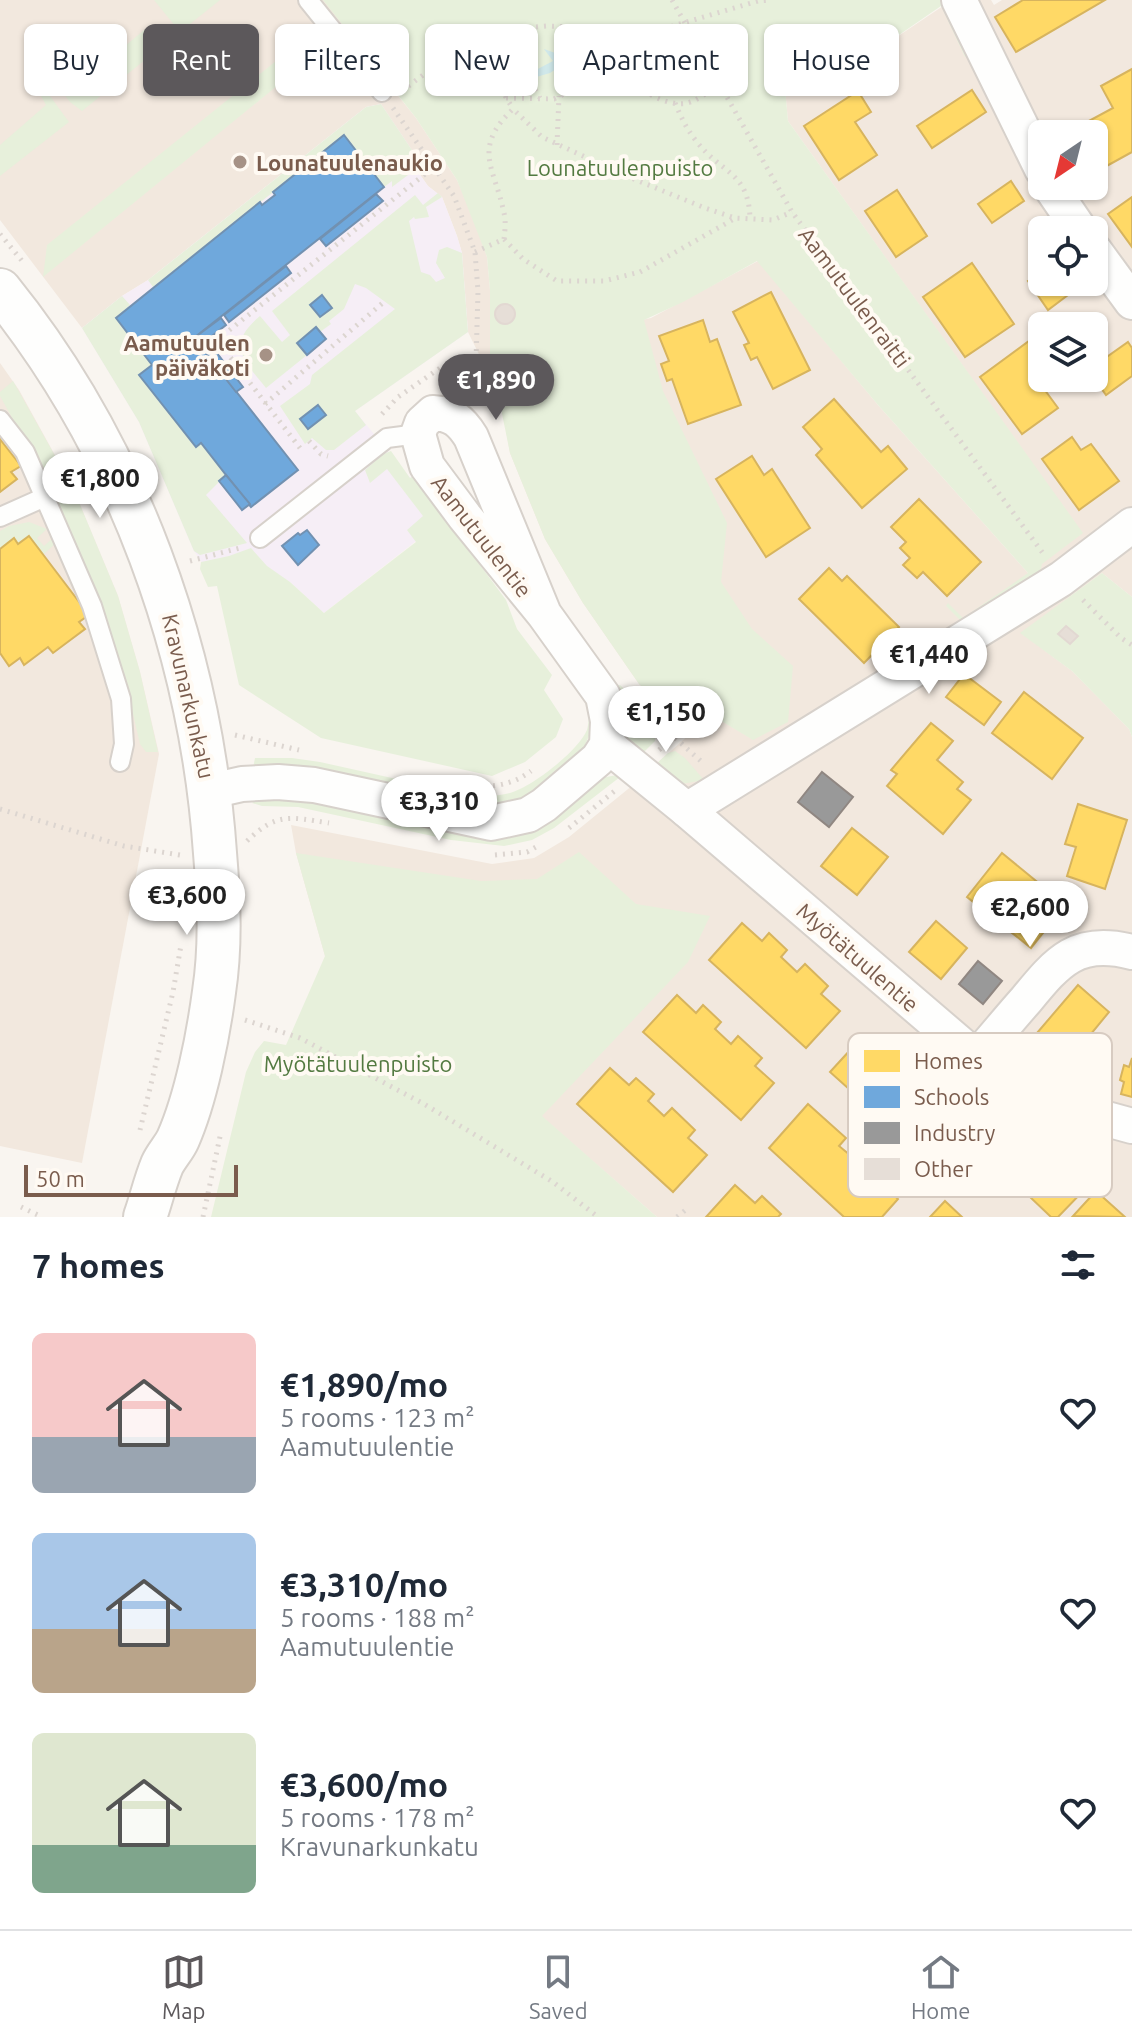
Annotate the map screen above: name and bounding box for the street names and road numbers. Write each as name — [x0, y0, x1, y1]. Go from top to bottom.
street label: Aamutuulenraitti — [794, 222, 916, 372]
street label: Aamutuulentie — [427, 470, 537, 602]
street label: Kravunarkunkatu — [158, 611, 220, 781]
street label: Myötätuulentie — [792, 897, 924, 1017]

